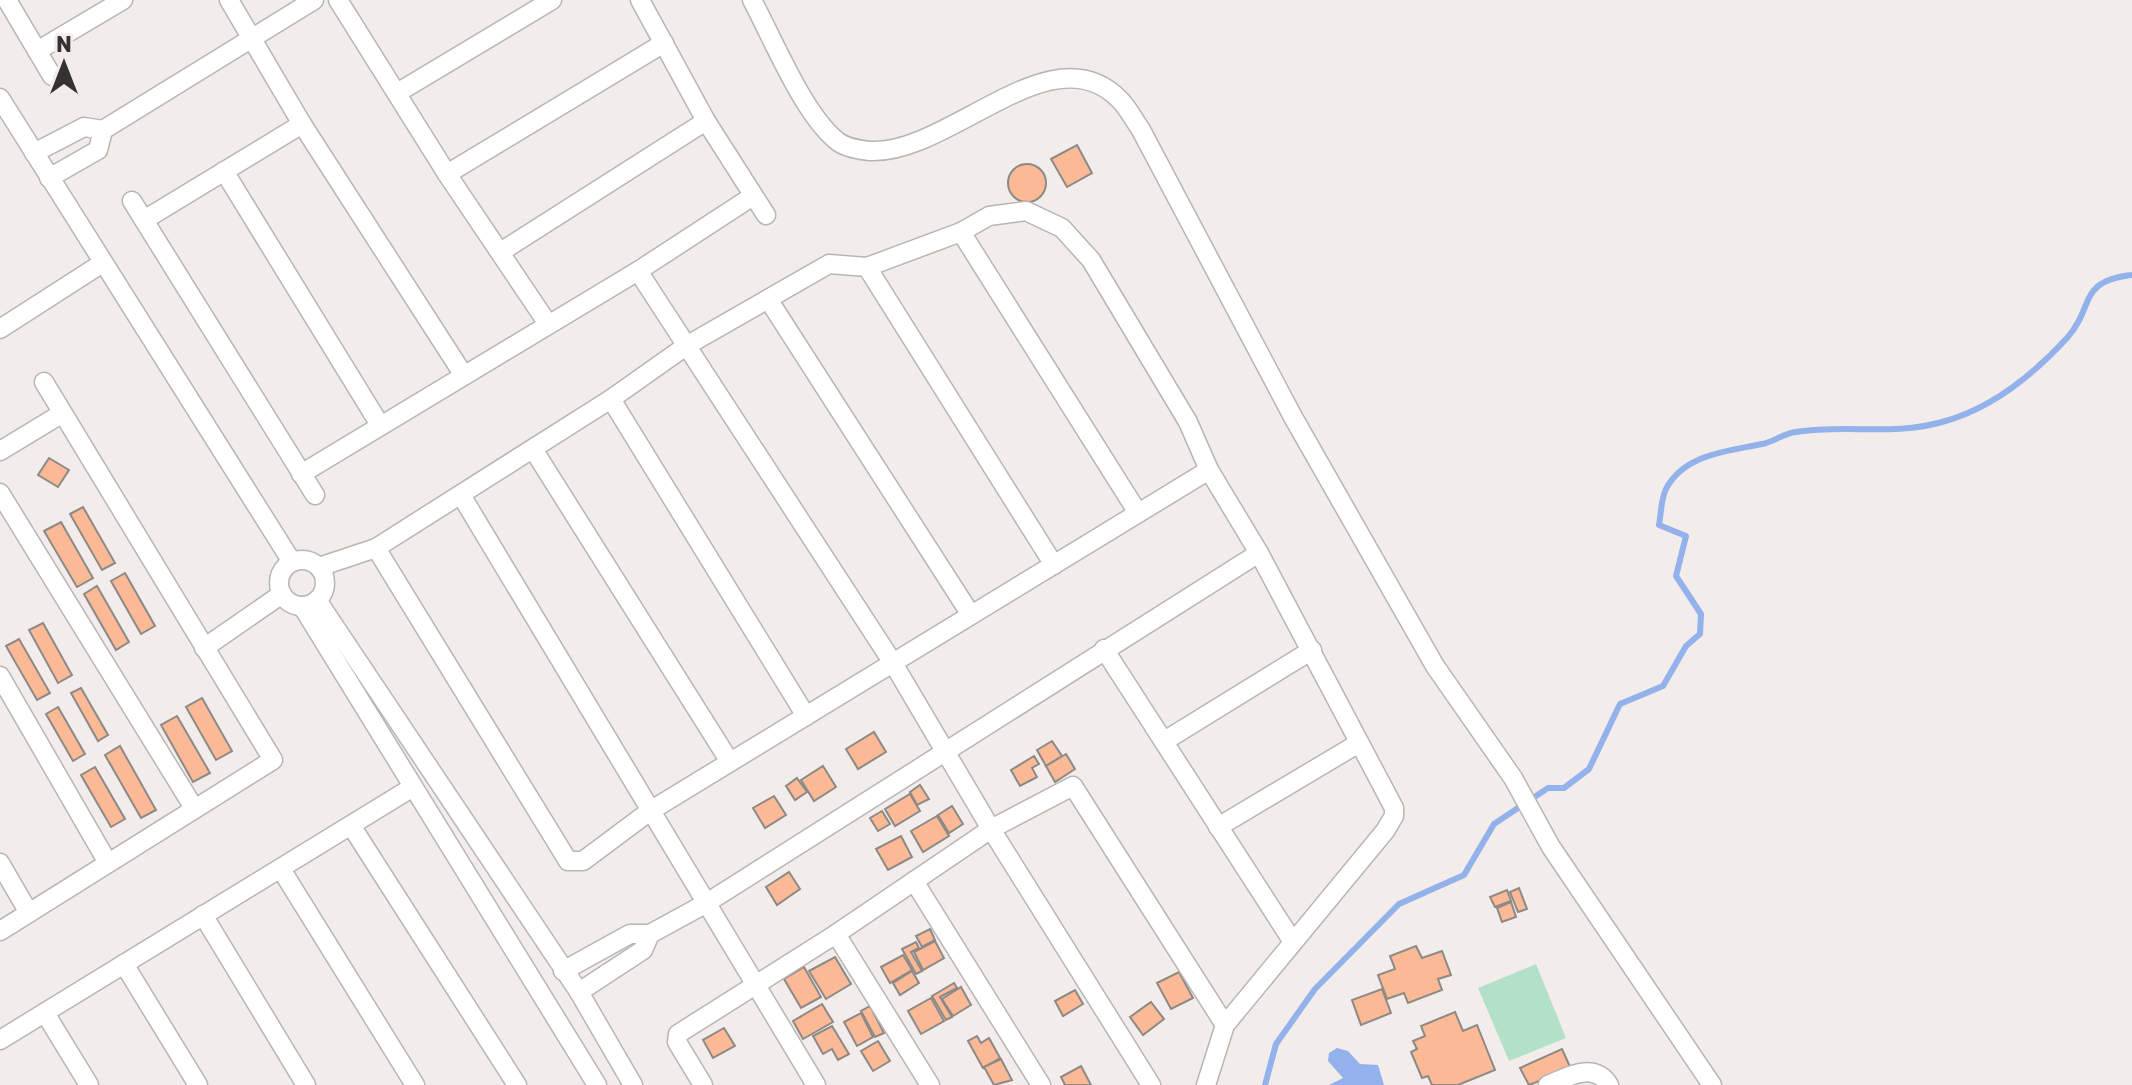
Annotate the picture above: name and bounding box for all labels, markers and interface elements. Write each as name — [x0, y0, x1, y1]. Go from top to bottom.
north arrow — [24, 24, 104, 104]
text: N — [56, 31, 72, 58]

